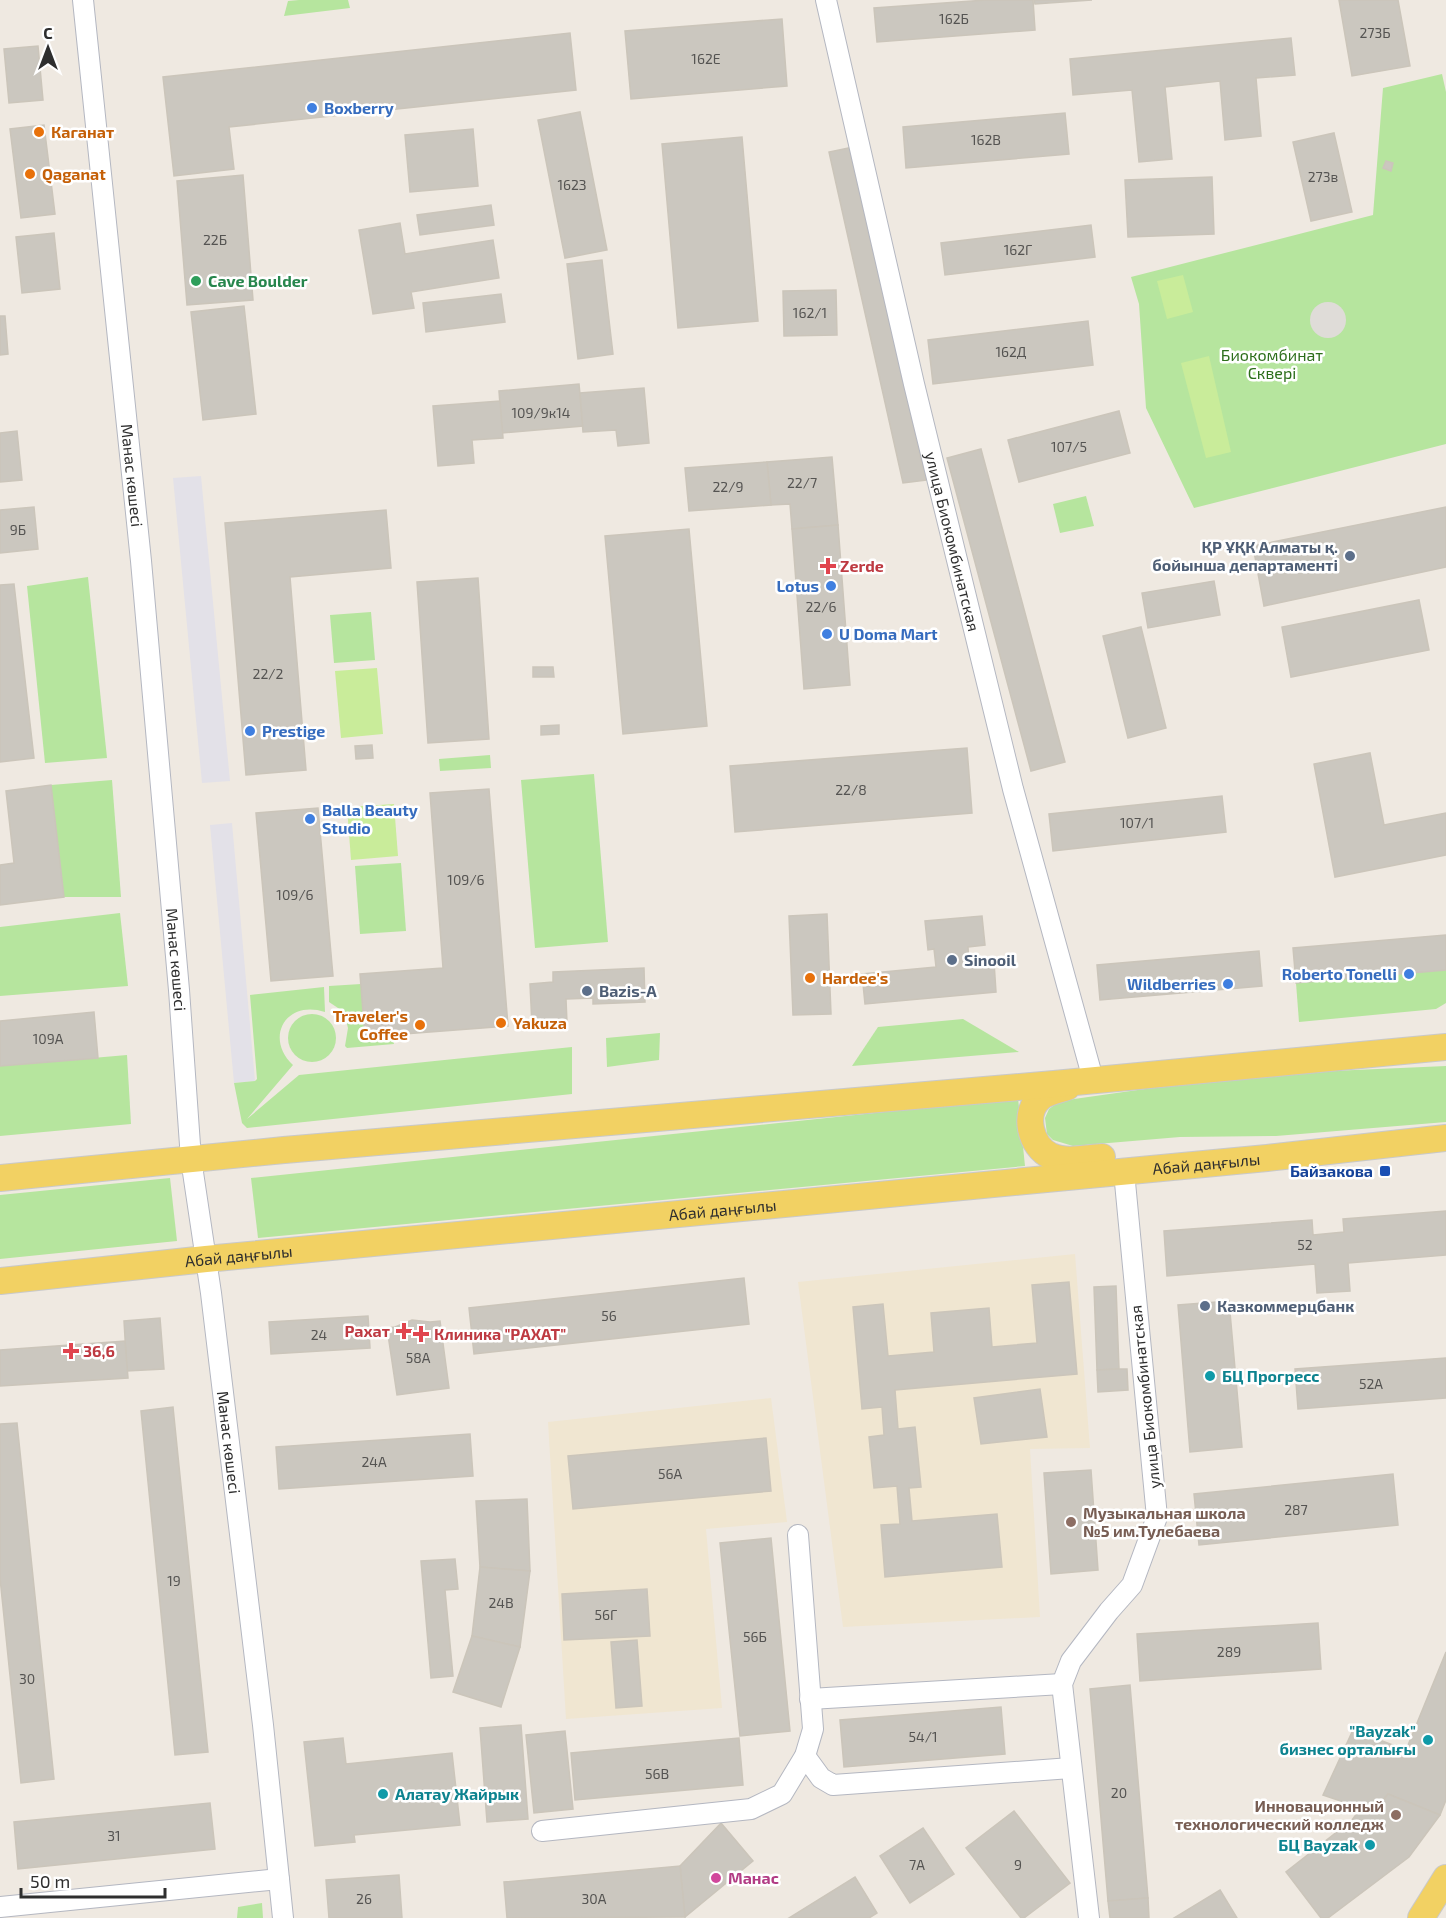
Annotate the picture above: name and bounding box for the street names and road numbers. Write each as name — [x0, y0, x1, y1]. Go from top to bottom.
street label: Манас көшесі — [118, 423, 147, 528]
street label: улица Биокомбинатская — [921, 449, 984, 633]
street label: Манас көшесі — [163, 907, 190, 1012]
street label: Абай даңғылы — [1152, 1149, 1261, 1178]
street label: Абай даңғылы — [668, 1195, 777, 1224]
street label: Абай даңғылы — [184, 1241, 293, 1270]
street label: улица Биокомбинатская — [1125, 1304, 1165, 1490]
street label: Манас көшесі — [214, 1390, 245, 1495]

